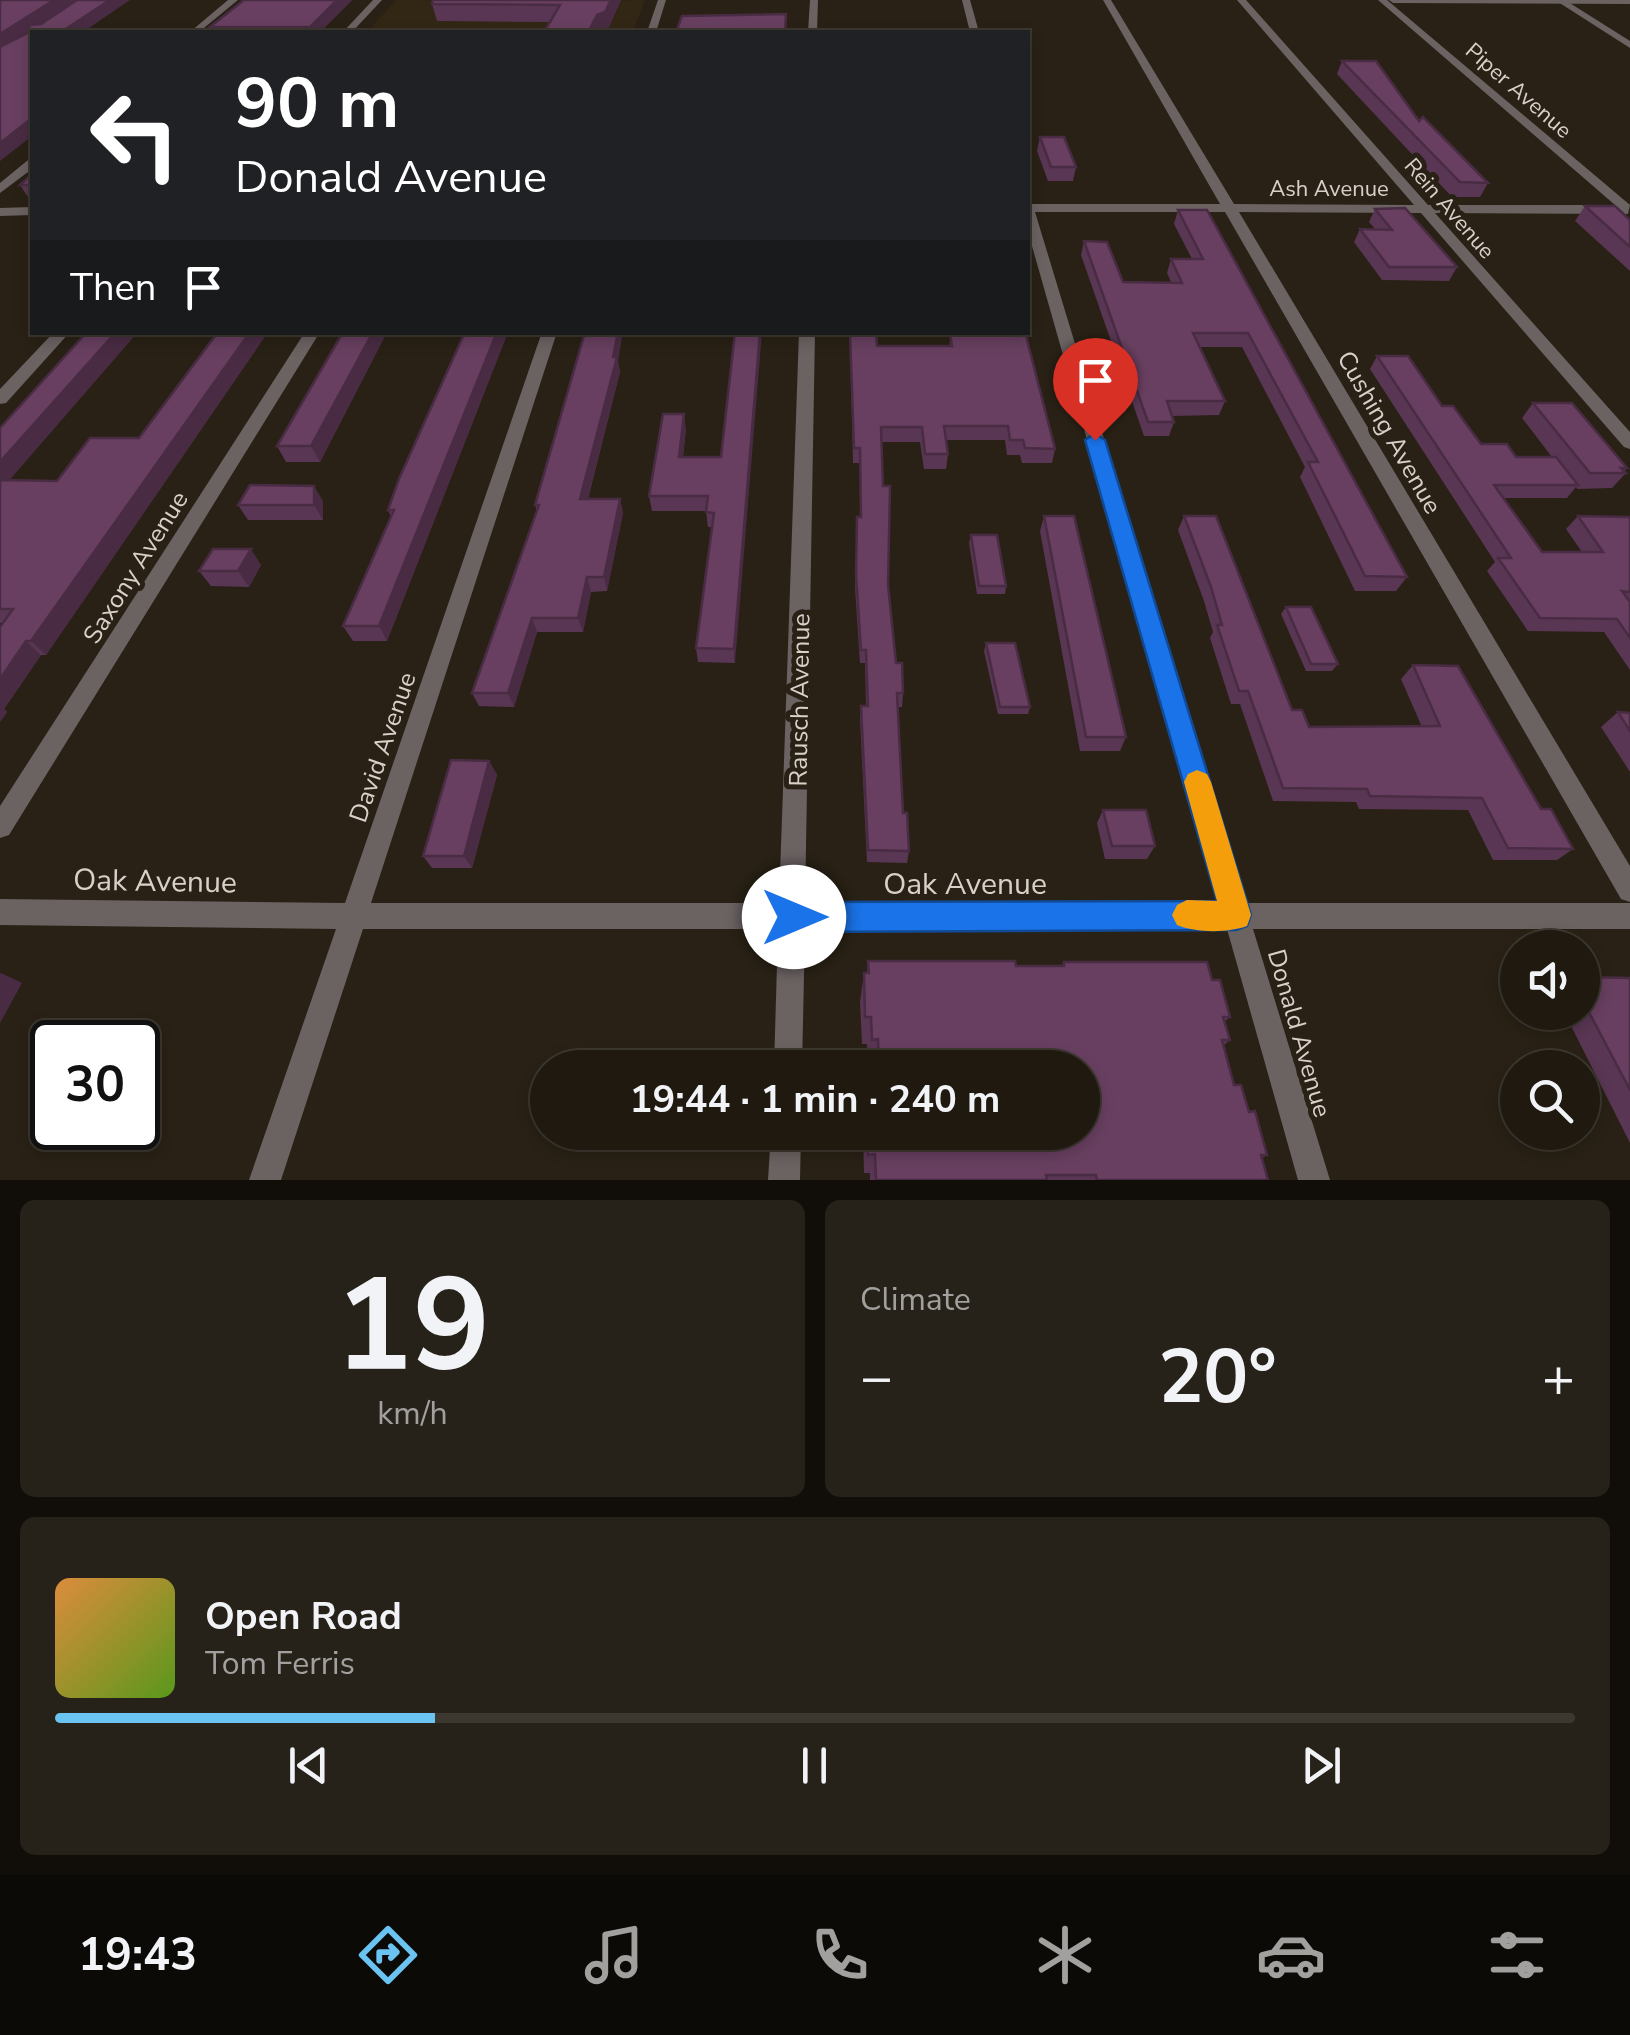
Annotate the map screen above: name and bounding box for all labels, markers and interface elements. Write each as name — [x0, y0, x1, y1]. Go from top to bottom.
street label: Piper Avenue — [1459, 36, 1578, 145]
text: 90 m — [235, 56, 399, 152]
icon: left — [70, 70, 200, 200]
text: Donald Avenue — [235, 147, 547, 208]
street label: Rein Avenue — [1397, 152, 1501, 265]
street label: Ash Avenue — [1269, 174, 1389, 204]
icon: arrive — [176, 260, 231, 315]
text: Then — [70, 262, 156, 313]
pin — [1053, 338, 1138, 441]
street label: Cushing Avenue — [1329, 345, 1450, 520]
icon: arrive — [1068, 353, 1123, 408]
street label: Saxony Avenue — [75, 485, 196, 650]
street label: Rausch Avenue — [781, 613, 819, 787]
street label: David Avenue — [341, 668, 424, 827]
street label: Oak Avenue — [73, 860, 237, 903]
street label: Oak Avenue — [883, 864, 1047, 905]
position arrow — [742, 865, 846, 969]
map controls — [1500, 930, 1600, 1150]
button: sound — [1500, 930, 1600, 1030]
street label: Donald Avenue — [1259, 945, 1339, 1121]
speed limit sign: 30 — [30, 1020, 160, 1150]
button: search — [1500, 1050, 1600, 1150]
text: 19:44 · 1 min · 240 m — [630, 1074, 1000, 1125]
text: 19 — [334, 1238, 491, 1415]
text: Climate — [860, 1278, 971, 1321]
text: 20° — [1158, 1326, 1277, 1428]
text: − — [860, 1340, 893, 1415]
text: + — [1542, 1340, 1575, 1415]
text: km/h — [377, 1392, 448, 1435]
text: Open Road — [205, 1591, 402, 1642]
text: Tom Ferris — [205, 1642, 355, 1685]
icon: previous — [281, 1738, 336, 1793]
icon: pause — [787, 1738, 842, 1793]
icon: next — [1294, 1738, 1349, 1793]
icon: directions — [353, 1920, 423, 1990]
icon: music — [579, 1920, 649, 1990]
icon: phone — [805, 1920, 875, 1990]
icon: climate — [1030, 1920, 1100, 1990]
icon: car — [1256, 1920, 1326, 1990]
icon: filters — [1482, 1920, 1552, 1990]
text: 19:43 — [78, 1925, 197, 1986]

